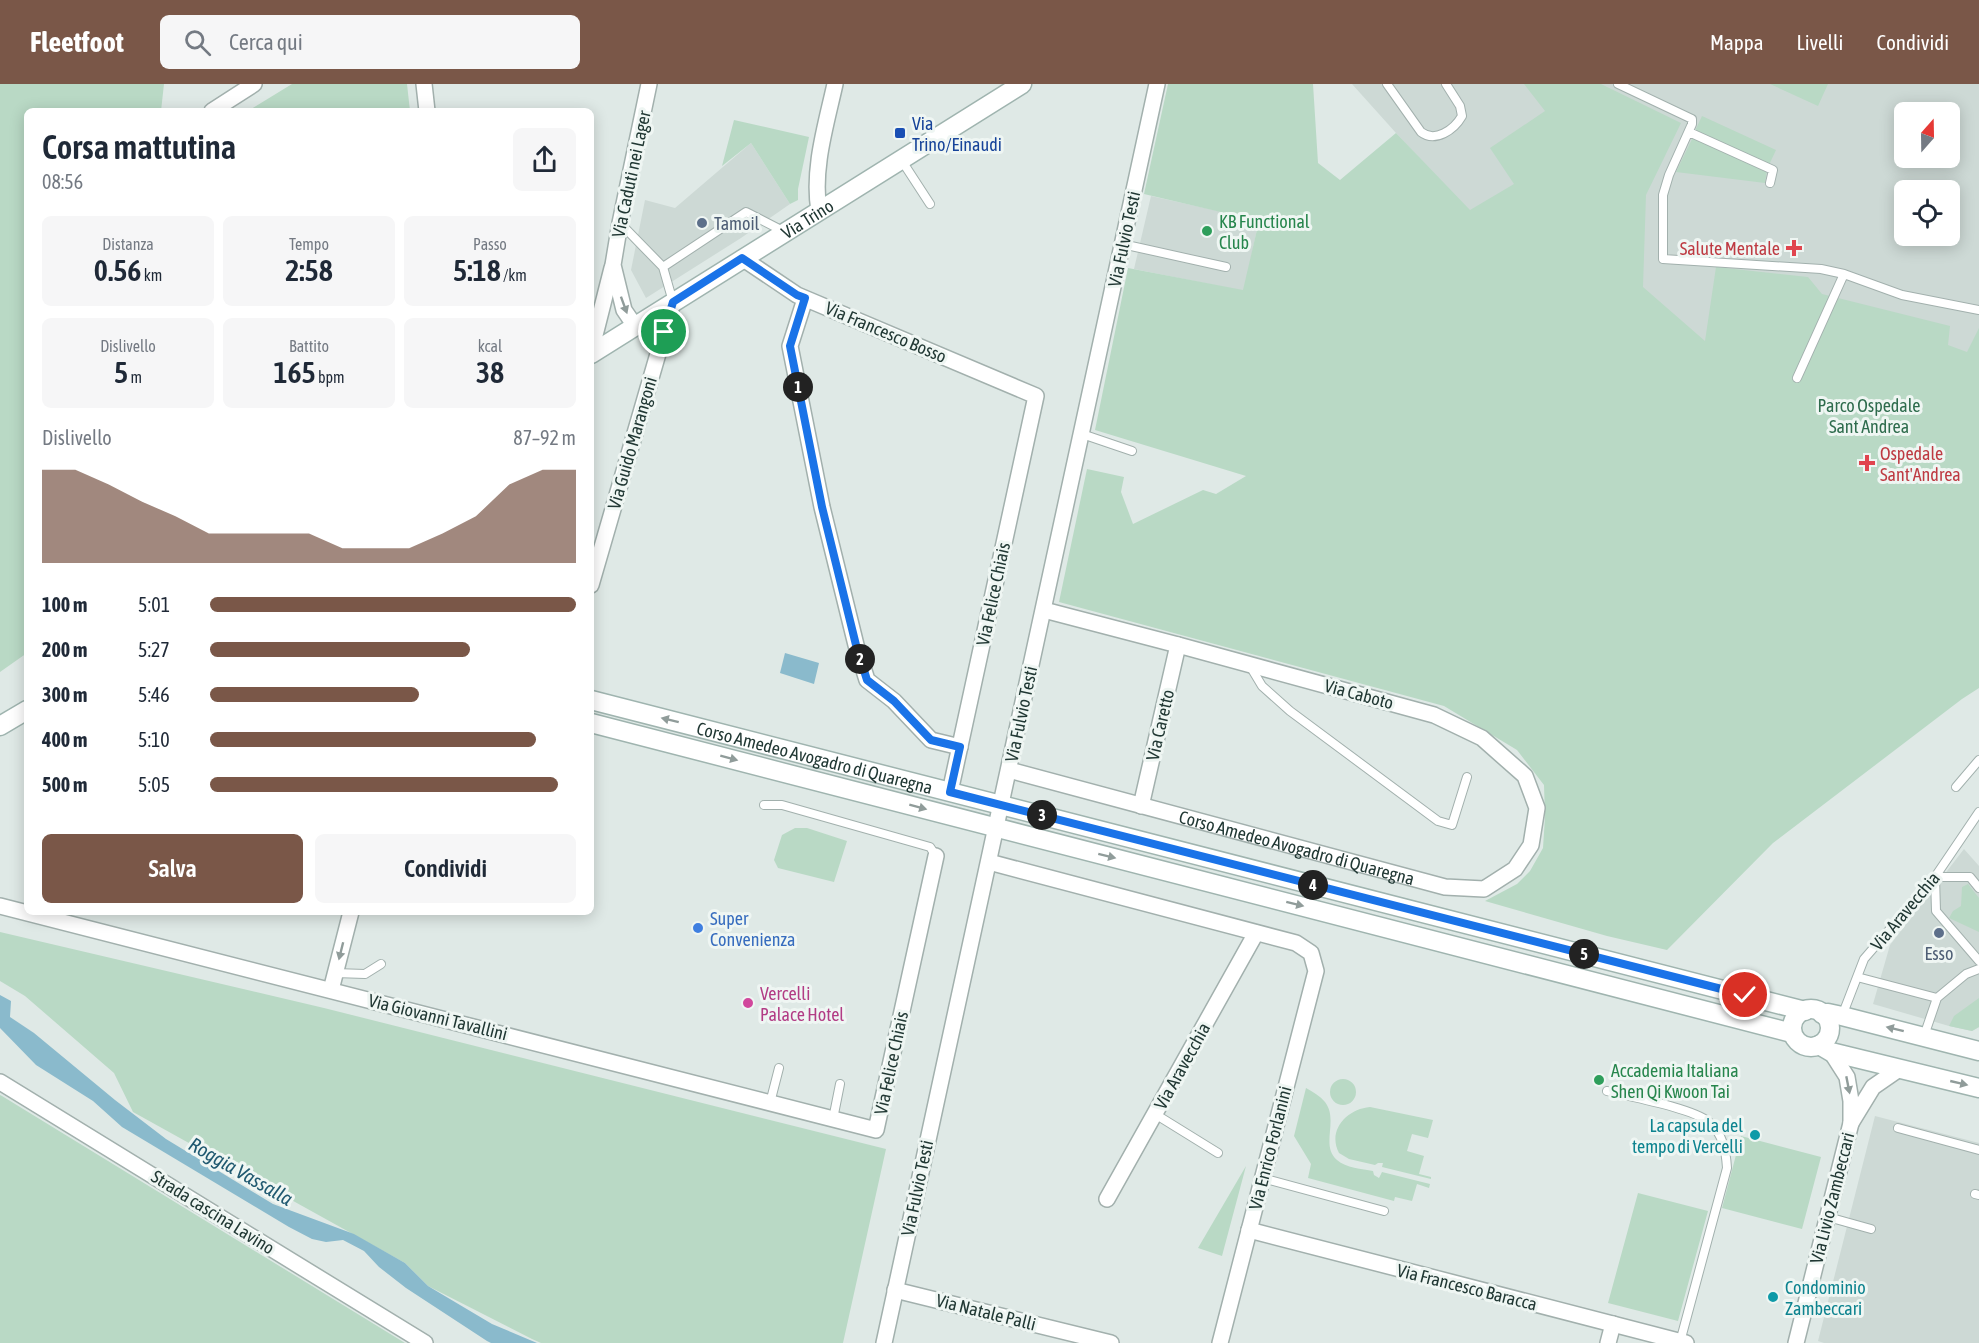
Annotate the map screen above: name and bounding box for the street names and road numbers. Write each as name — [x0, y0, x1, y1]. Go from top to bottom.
street label: Via Caduti nei Lager — [607, 108, 655, 239]
street label: Via Fulvio Testi — [1104, 189, 1144, 289]
street label: Via Trino — [777, 195, 837, 243]
street label: Via Francesco Bosso — [822, 297, 950, 367]
street label: Via Guido Marangoni — [603, 374, 661, 512]
street label: Via Felice Chiais — [972, 541, 1014, 647]
street label: Via Fulvio Testi — [1001, 664, 1041, 764]
street label: Via Caboto — [1322, 675, 1396, 713]
street label: Via Caretto — [1142, 687, 1178, 763]
street label: Corso Amedeo Avogadro di Quaregna — [695, 717, 935, 798]
street label: Corso Amedeo Avogadro di Quaregna — [1177, 806, 1417, 889]
street label: Via Aravecchia — [1866, 868, 1944, 954]
street label: Via Giovanni Tavallini — [366, 990, 510, 1044]
street label: Via Felice Chiais — [870, 1010, 912, 1116]
street label: Via Aravecchia — [1150, 1019, 1214, 1113]
street label: Via Enrico Forlanini — [1244, 1084, 1296, 1212]
street label: Via Livio Zambeccari — [1806, 1130, 1858, 1266]
street label: Via Fulvio Testi — [897, 1138, 937, 1238]
street label: Strada cascina Lavino — [148, 1166, 278, 1258]
street label: Via Francesco Baracca — [1395, 1259, 1539, 1315]
street label: Via Natale Palli — [934, 1289, 1038, 1335]

